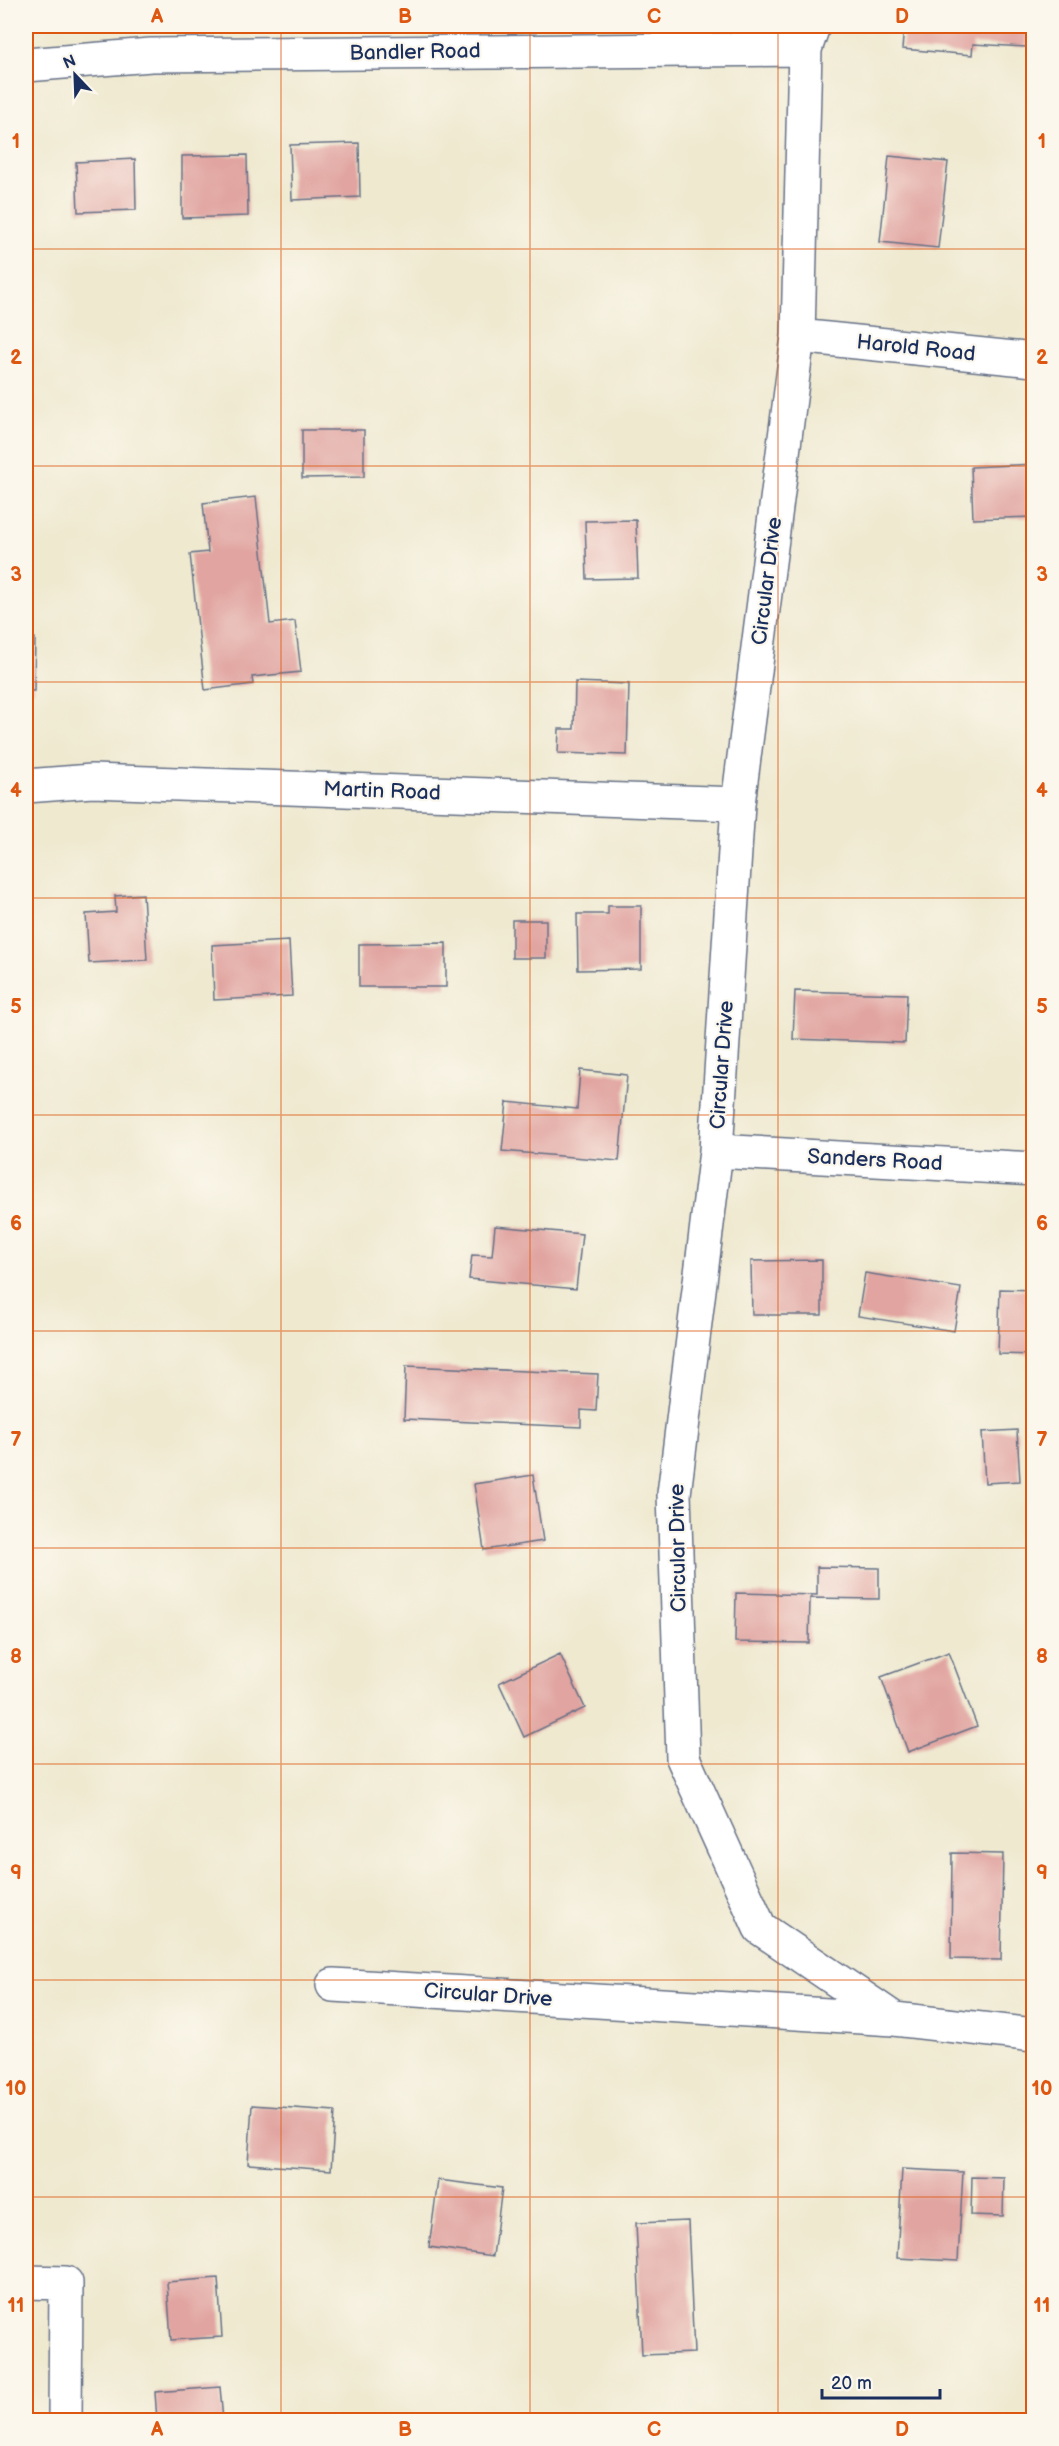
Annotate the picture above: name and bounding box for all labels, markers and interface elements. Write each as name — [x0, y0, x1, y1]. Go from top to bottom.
text: A — [150, 5, 164, 29]
text: B — [398, 5, 412, 29]
text: C — [647, 5, 661, 29]
text: D — [895, 5, 909, 29]
street label: Bandler Road — [349, 38, 481, 66]
north arrow — [45, 45, 105, 105]
text: N — [60, 51, 79, 74]
text: 1 — [12, 130, 20, 154]
text: 1 — [1038, 130, 1046, 154]
street label: Harold Road — [855, 329, 977, 367]
text: 2 — [10, 346, 22, 370]
text: 2 — [1036, 346, 1048, 370]
street label: Circular Drive — [747, 515, 787, 647]
text: 3 — [10, 563, 22, 587]
text: 3 — [1036, 563, 1048, 587]
street label: Martin Road — [323, 776, 441, 806]
text: 4 — [10, 779, 22, 803]
text: 4 — [1036, 779, 1048, 803]
text: 5 — [10, 995, 22, 1019]
text: 5 — [1036, 995, 1048, 1019]
street label: Circular Drive — [705, 1000, 739, 1130]
street label: Sanders Road — [807, 1144, 943, 1176]
text: 6 — [10, 1212, 22, 1236]
text: 6 — [1036, 1212, 1048, 1236]
text: 7 — [10, 1428, 22, 1452]
text: 7 — [1036, 1428, 1048, 1452]
street label: Circular Drive — [664, 1483, 692, 1613]
text: 8 — [10, 1645, 22, 1669]
text: 8 — [1036, 1645, 1048, 1669]
text: 9 — [10, 1861, 22, 1885]
text: 9 — [1036, 1861, 1048, 1885]
street label: Circular Drive — [423, 1978, 553, 2012]
text: 10 — [6, 2077, 26, 2101]
text: 10 — [1032, 2077, 1052, 2101]
text: 11 — [8, 2294, 24, 2318]
text: 11 — [1034, 2294, 1050, 2318]
scale bar — [822, 2362, 940, 2400]
text: 20 m — [831, 2373, 872, 2394]
text: A — [150, 2418, 164, 2442]
text: B — [398, 2418, 412, 2442]
text: C — [647, 2418, 661, 2442]
text: D — [895, 2418, 909, 2442]

